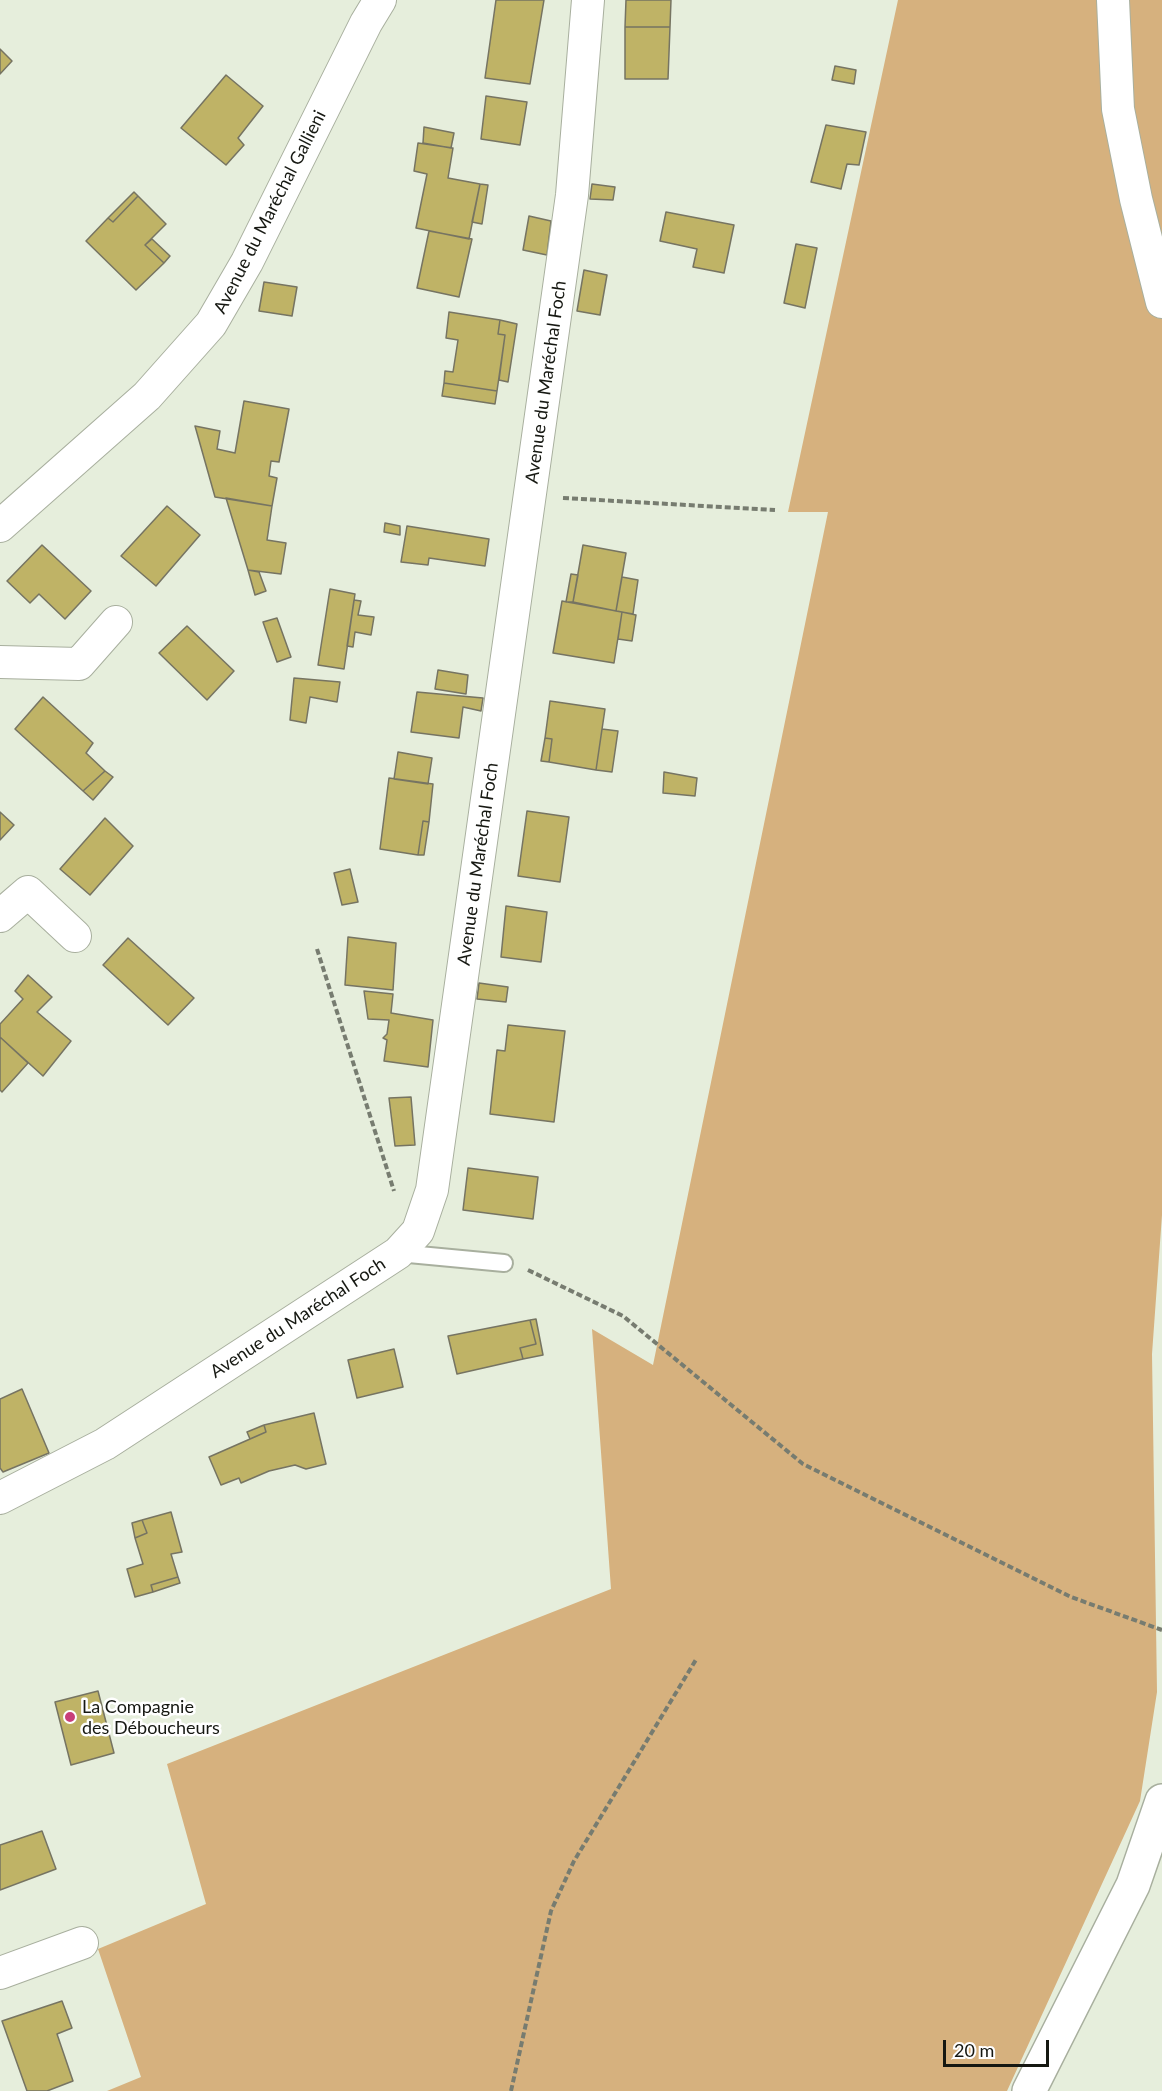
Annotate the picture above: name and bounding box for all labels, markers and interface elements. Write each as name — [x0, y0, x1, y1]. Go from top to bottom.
street label: Avenue du Maréchal Gallieni — [209, 107, 331, 317]
street label: Avenue du Maréchal Foch — [521, 279, 571, 485]
street label: Avenue du Maréchal Foch — [453, 761, 503, 967]
street label: Avenue du Maréchal Foch — [206, 1253, 390, 1383]
place label: La Compagnie des Déboucheurs — [82, 1696, 220, 1738]
marker: La Compagnie des Déboucheurs — [63, 1710, 77, 1724]
scale bar — [946, 2028, 1052, 2066]
text: 20 m — [954, 2039, 994, 2061]

